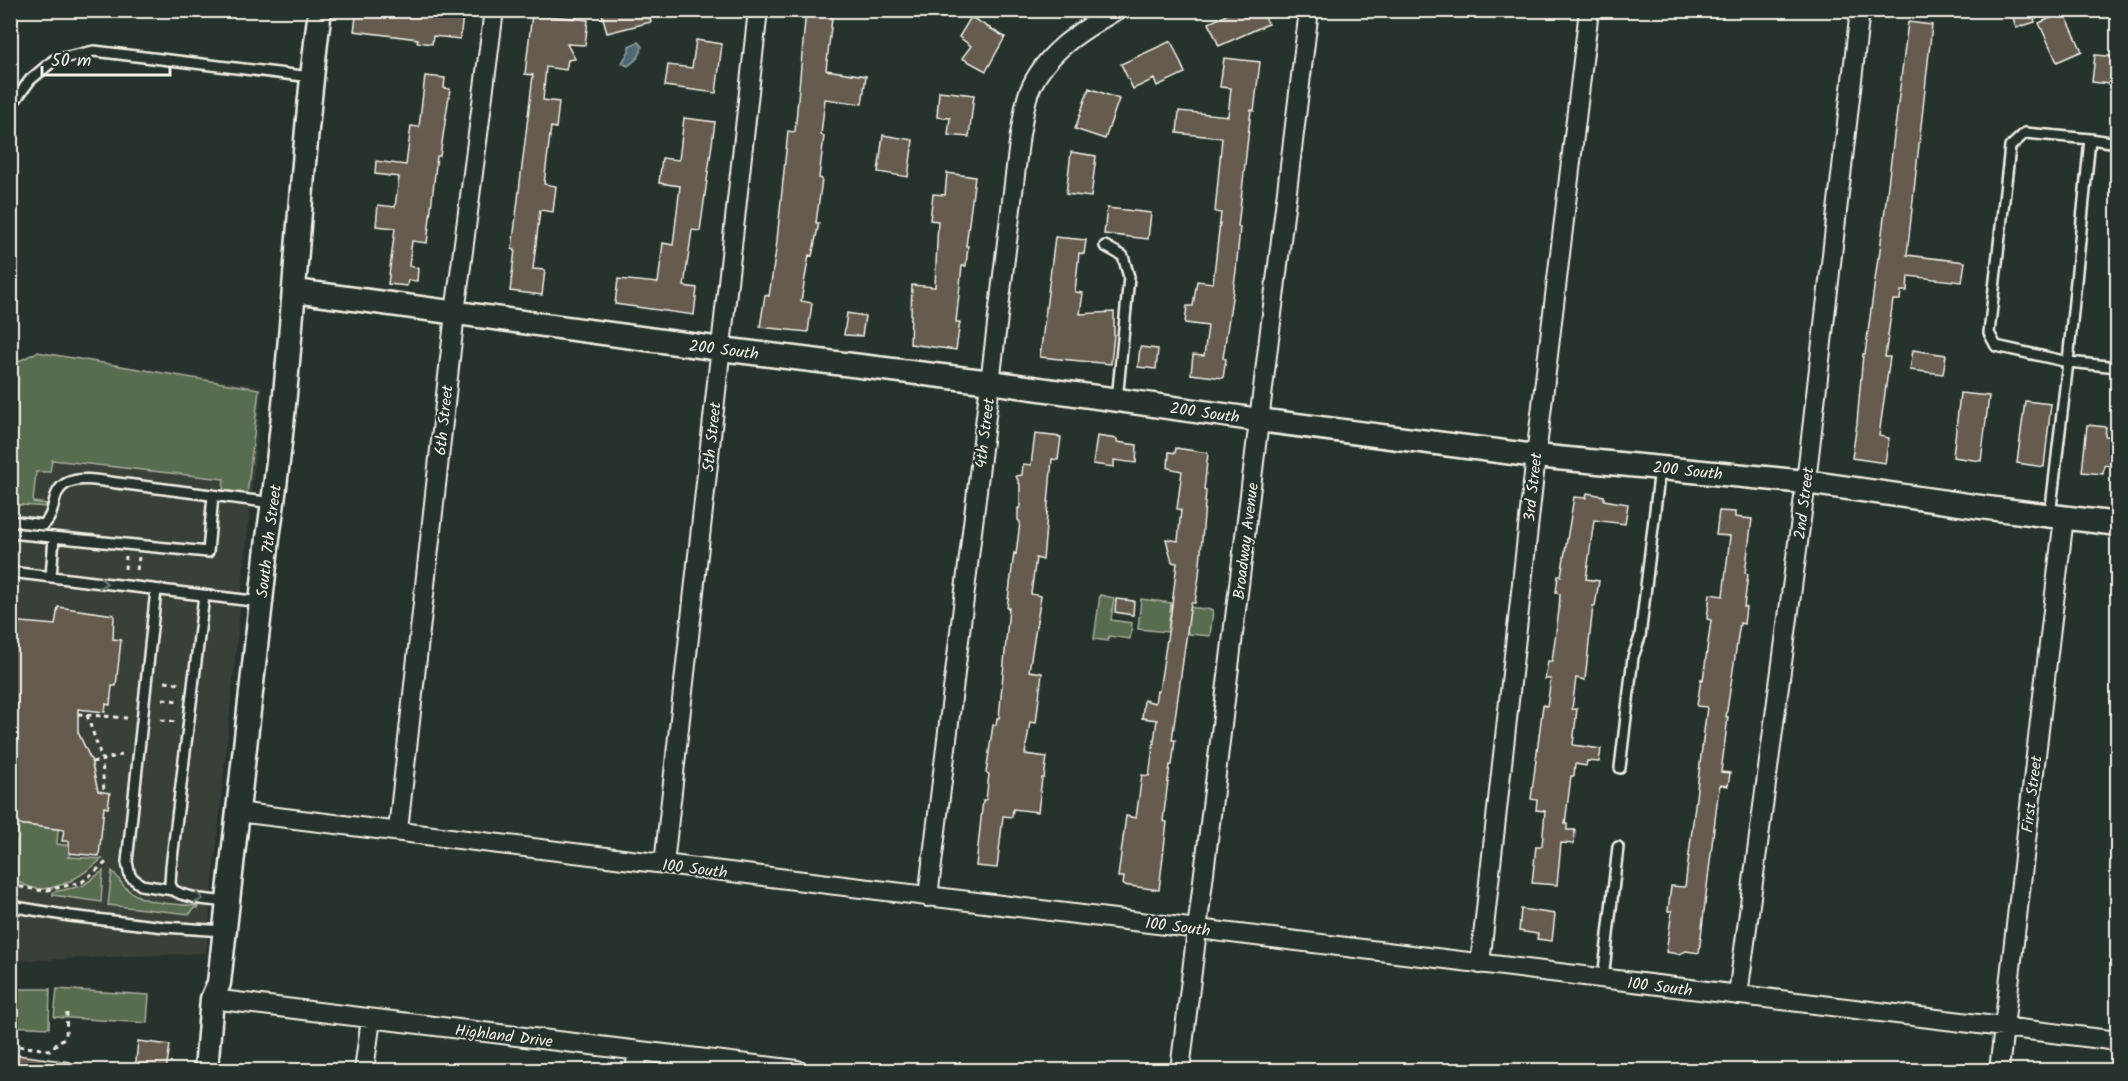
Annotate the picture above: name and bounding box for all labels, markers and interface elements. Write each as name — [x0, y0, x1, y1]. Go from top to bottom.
scale bar — [42, 39, 170, 77]
text: 50 m — [51, 47, 91, 76]
street label: 200 South — [688, 334, 760, 367]
street label: 6th Street — [428, 383, 461, 457]
street label: 4th Street — [969, 396, 1002, 470]
street label: 200 South — [1168, 396, 1241, 431]
street label: 5th Street — [696, 400, 729, 473]
street label: 3rd Street — [1517, 451, 1550, 523]
street label: 200 South — [1652, 455, 1724, 488]
street label: 2nd Street — [1788, 465, 1821, 541]
street label: Broadway Avenue — [1227, 481, 1266, 601]
street label: South 7th Street — [250, 482, 289, 599]
one-way arrow — [99, 576, 108, 589]
street label: First Street — [2015, 753, 2050, 834]
street label: 100 South — [661, 853, 729, 886]
one-way arrow — [194, 891, 204, 904]
street label: 100 South — [1144, 911, 1212, 944]
street label: 100 South — [1626, 971, 1694, 1004]
street label: Highland Drive — [453, 1018, 554, 1055]

